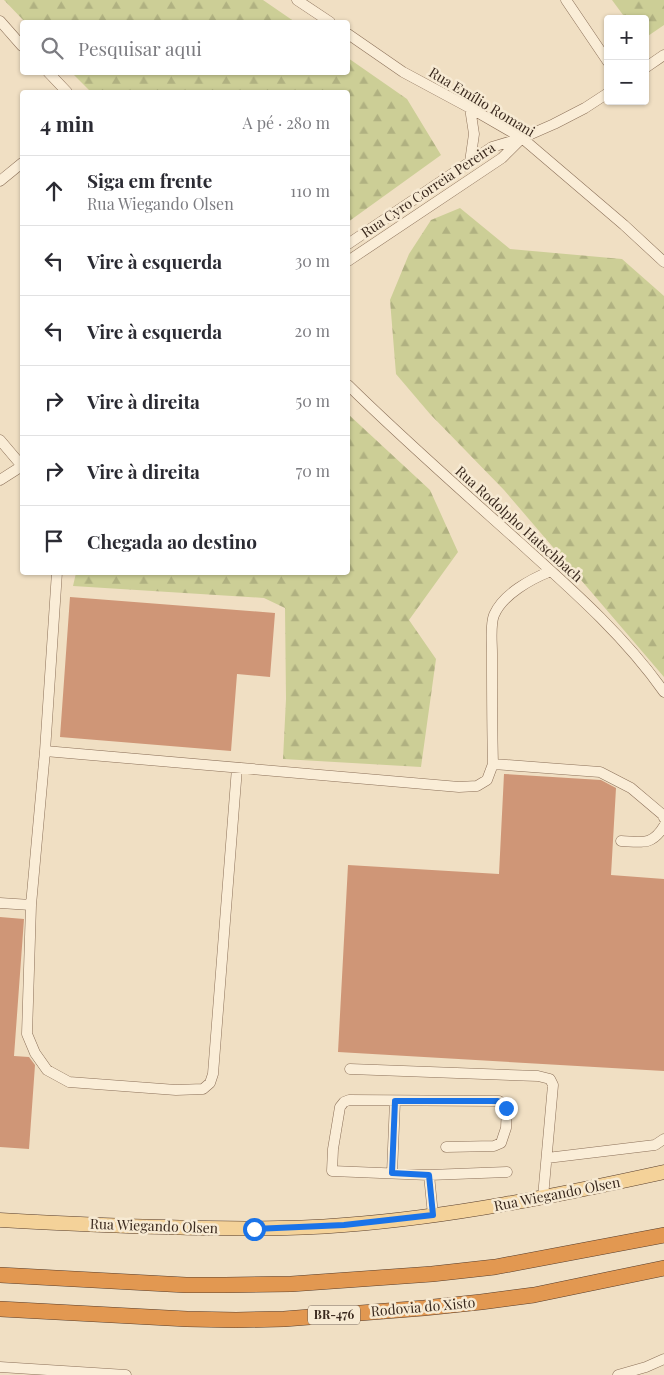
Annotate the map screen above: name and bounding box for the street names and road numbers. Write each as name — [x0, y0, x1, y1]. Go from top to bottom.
street label: Rua Emílio Romani — [426, 62, 539, 141]
street label: Rua Cyro Correia Pereira — [357, 138, 498, 242]
street label: Rua Rodolpho Hatschbach — [452, 461, 588, 586]
street label: Rua Wiegando Olsen — [492, 1172, 622, 1215]
street label: Rua Wiegando Olsen — [90, 1214, 219, 1237]
street label: Rodovia do Xisto — [370, 1292, 476, 1321]
road number: BR-476 — [308, 1306, 360, 1324]

